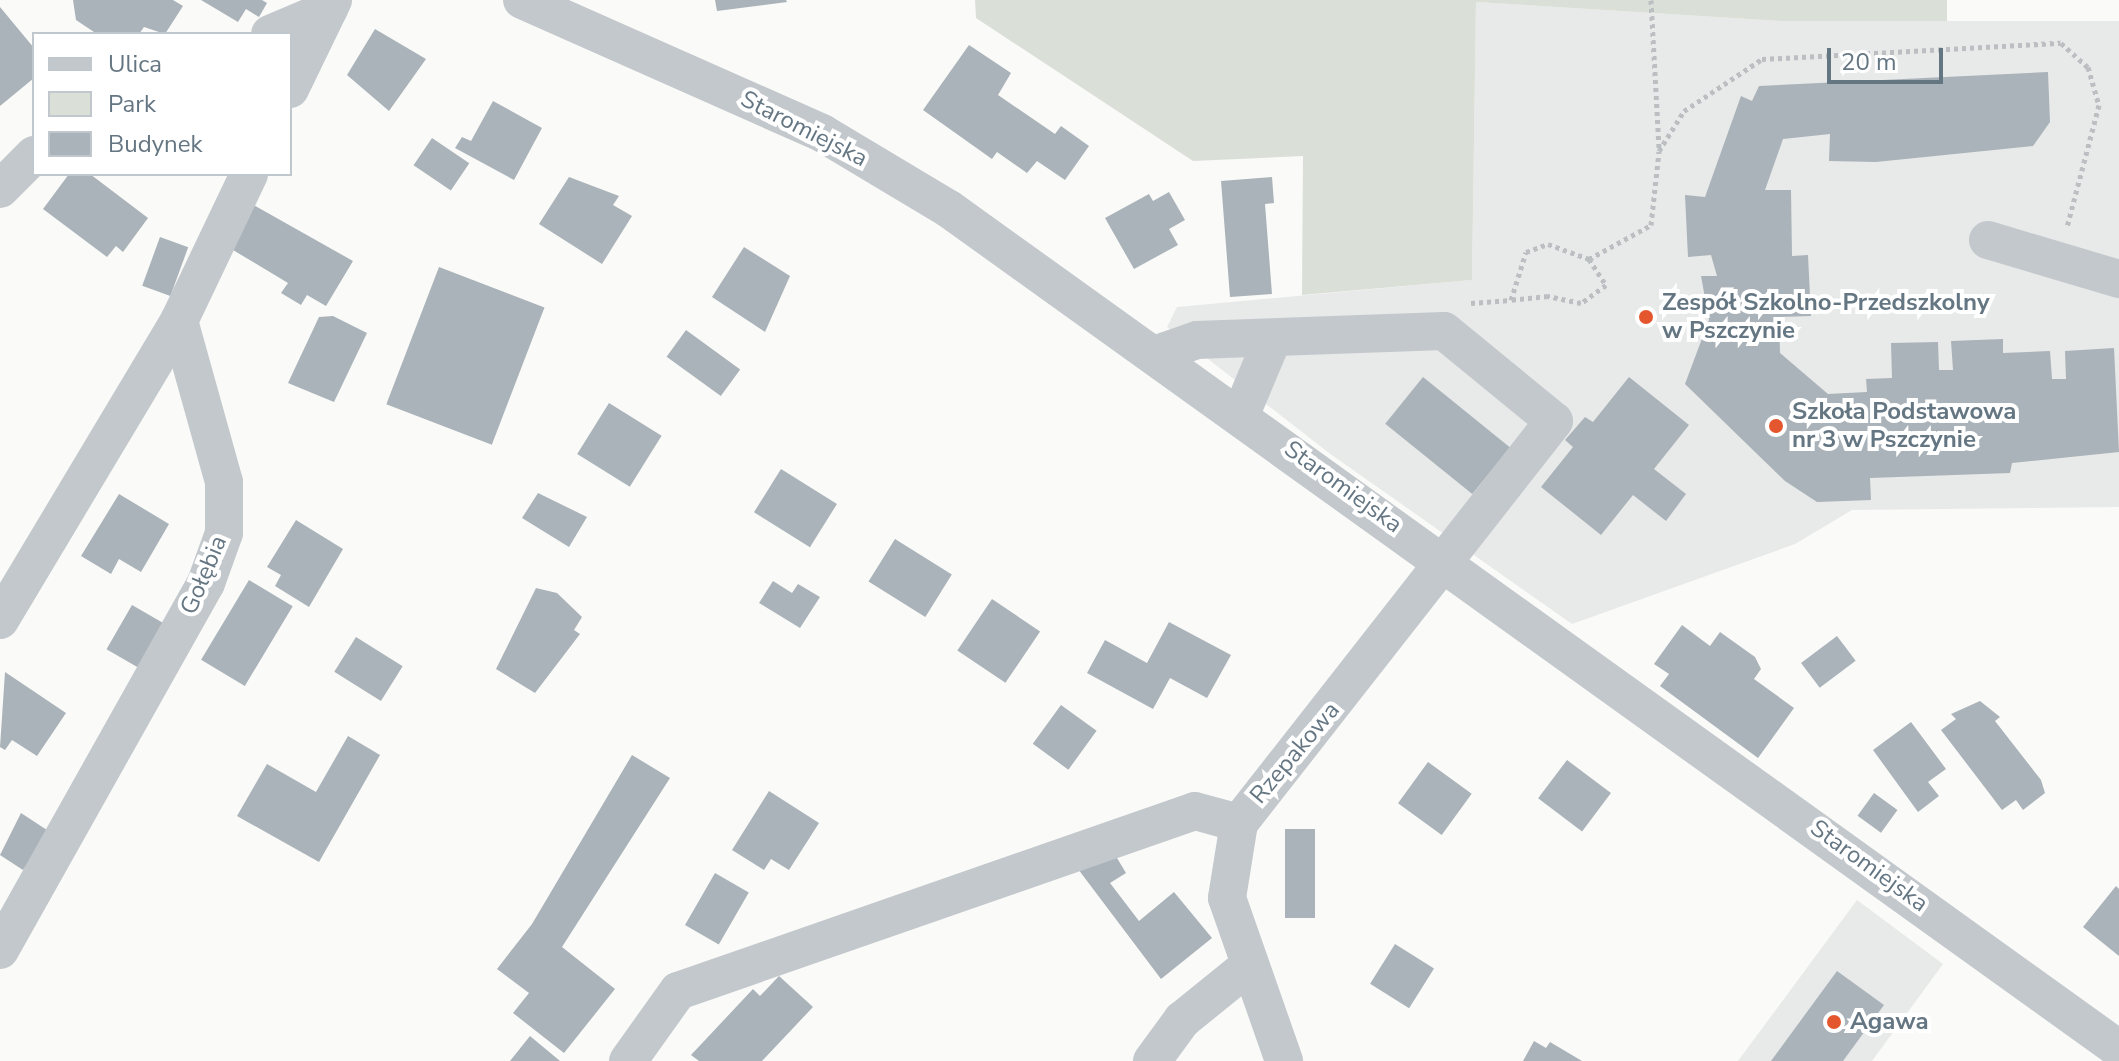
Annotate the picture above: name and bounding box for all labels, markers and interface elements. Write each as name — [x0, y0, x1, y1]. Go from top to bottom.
legend — [32, 32, 292, 176]
scale bar — [1831, 32, 1947, 82]
text: 20 m — [1841, 46, 1897, 78]
text: Ulica — [108, 48, 162, 80]
street label: Staromiejska — [736, 85, 872, 173]
text: Park — [108, 88, 156, 120]
text: Budynek — [108, 128, 202, 160]
place label: Zespół Szkolno-Przedszkolny w Pszczynie — [1662, 289, 1990, 345]
marker: Zespół Szkolno-Przedszkolny w Pszczynie — [1637, 308, 1655, 326]
place label: Szkoła Podstawowa nr 3 w Pszczynie — [1792, 398, 2016, 454]
marker: Szkoła Podstawowa nr 3 w Pszczynie — [1767, 417, 1785, 435]
street label: Staromiejska — [1279, 435, 1407, 539]
street label: Gołębia — [175, 531, 233, 619]
street label: Rzepakowa — [1244, 696, 1346, 810]
street label: Staromiejska — [1805, 814, 1933, 918]
place label: Agawa — [1850, 1008, 1929, 1036]
marker: Agawa — [1825, 1013, 1843, 1031]

